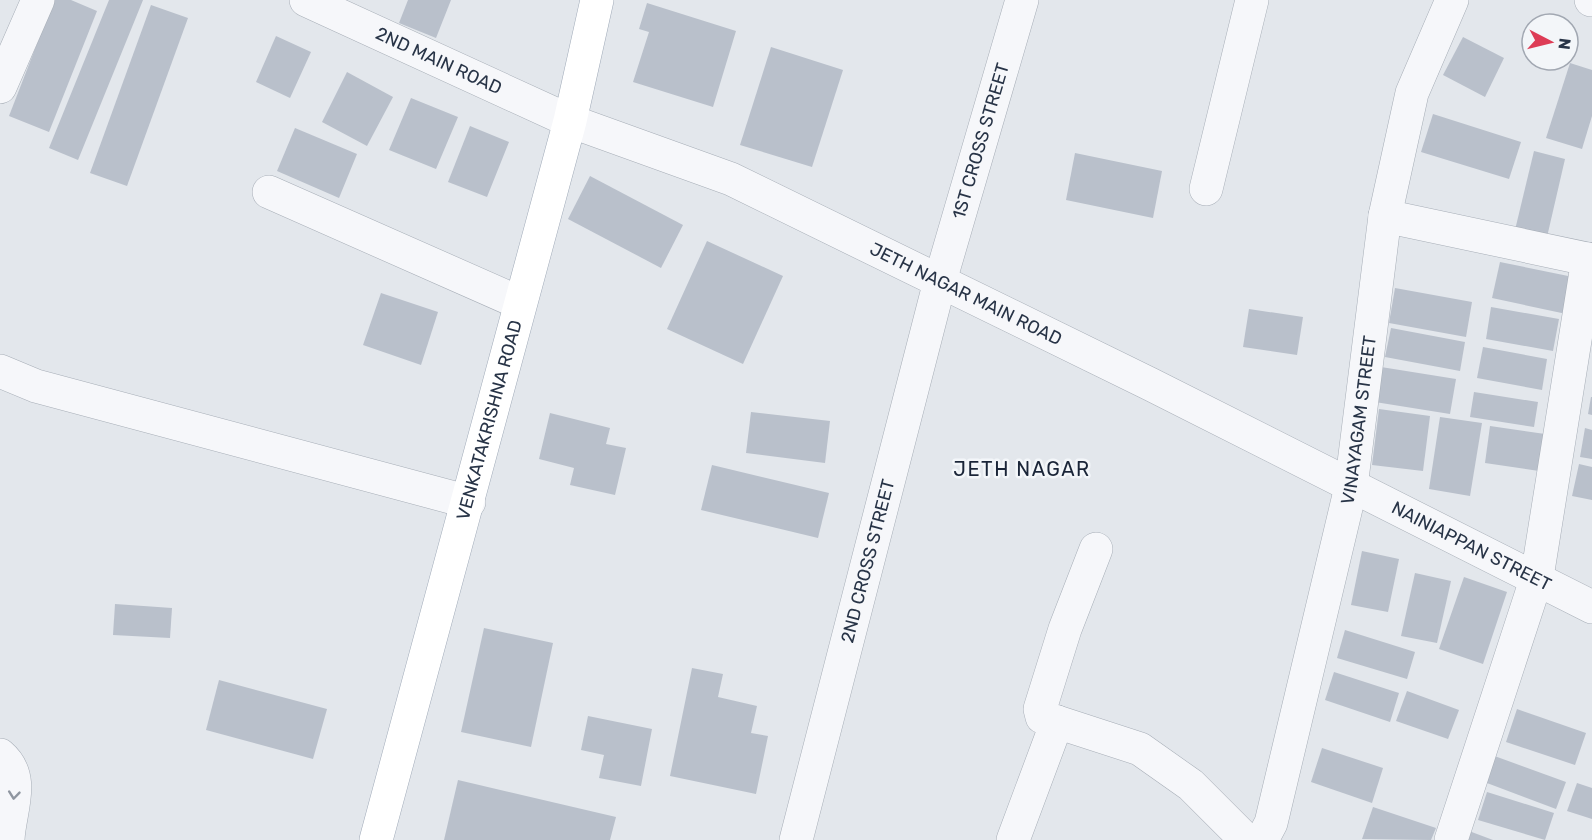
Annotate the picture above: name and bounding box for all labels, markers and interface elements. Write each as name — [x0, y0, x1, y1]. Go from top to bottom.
north arrow — [1520, 12, 1580, 72]
street label: 2ND MAIN ROAD — [372, 22, 505, 99]
text: N — [1554, 37, 1575, 51]
street label: 1ST CROSS STREET — [948, 60, 1014, 222]
street label: JETH NAGAR MAIN ROAD — [866, 238, 1066, 350]
street label: VENKATAKRISHNA ROAD — [452, 318, 527, 522]
street label: VINAYAGAM STREET — [1336, 334, 1381, 507]
district label: JETH NAGAR — [953, 457, 1091, 481]
street label: 2ND CROSS STREET — [836, 477, 899, 645]
street label: NAINIAPPAN STREET — [1388, 497, 1555, 596]
one-way arrow — [8, 791, 21, 800]

